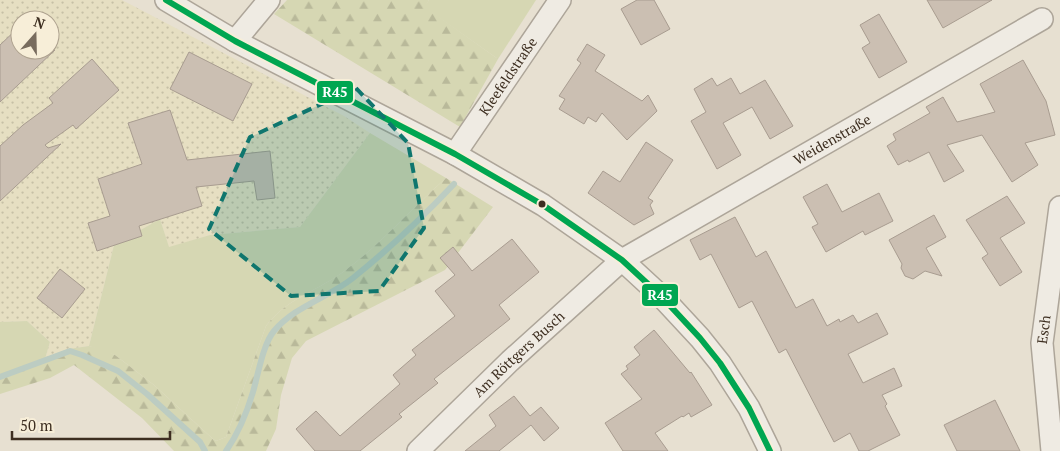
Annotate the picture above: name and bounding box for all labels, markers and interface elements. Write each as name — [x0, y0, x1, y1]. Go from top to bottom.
north arrow — [10, 10, 60, 60]
text: N — [31, 12, 48, 33]
street label: Kleefeldstraße — [474, 33, 541, 119]
line badge: R45 — [316, 80, 354, 104]
text: R45 — [322, 82, 348, 101]
street label: Weidenstraße — [790, 109, 874, 169]
unlabelled marker — [537, 199, 547, 209]
line badge: R45 — [641, 283, 679, 307]
text: R45 — [647, 285, 673, 304]
street label: Am Röttgers Busch — [469, 306, 568, 401]
street label: Esch — [1032, 314, 1055, 345]
scale bar — [12, 408, 170, 440]
text: 50 m — [20, 415, 53, 435]

